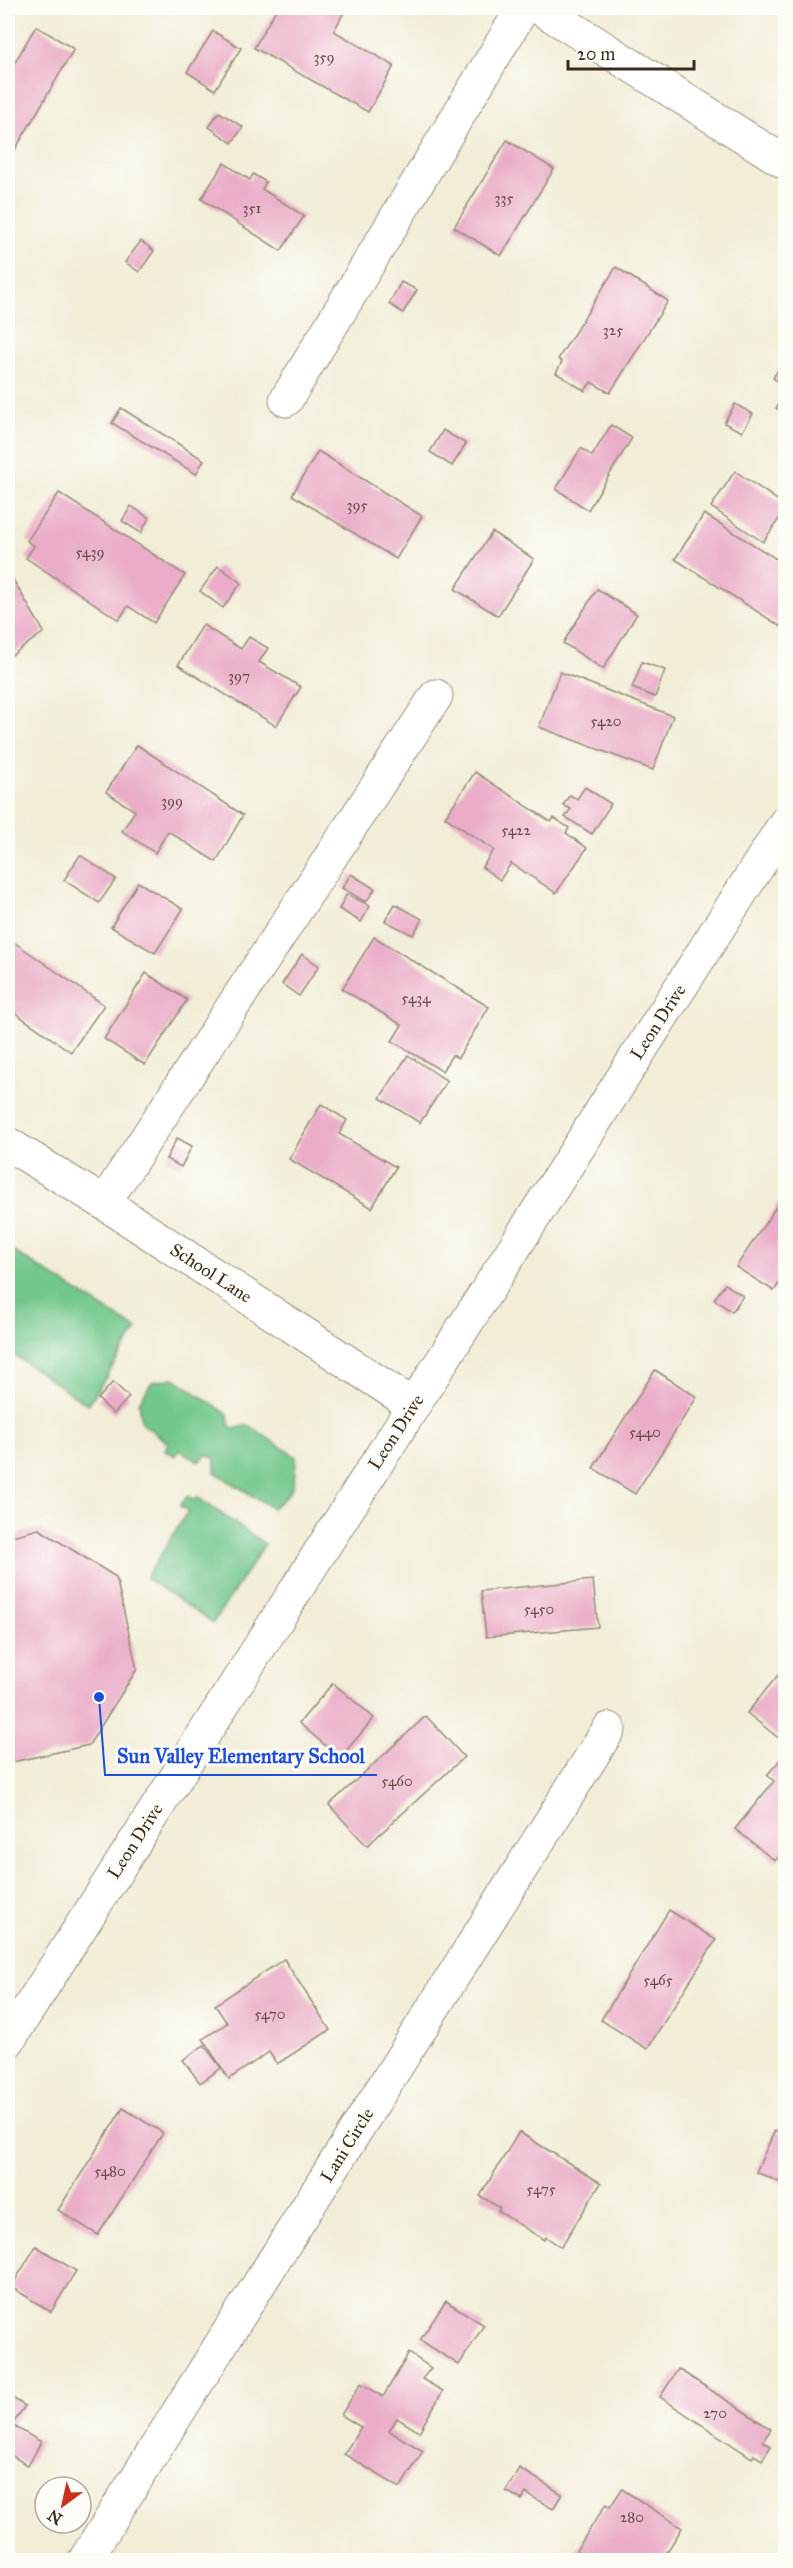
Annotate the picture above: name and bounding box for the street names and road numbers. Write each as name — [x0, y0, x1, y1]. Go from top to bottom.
street label: Leon Drive — [626, 980, 690, 1064]
street label: School Lane — [166, 1238, 256, 1308]
street label: Leon Drive — [364, 1390, 428, 1474]
street label: Leon Drive — [103, 1799, 167, 1883]
street label: Lani Circle — [316, 2104, 378, 2186]

